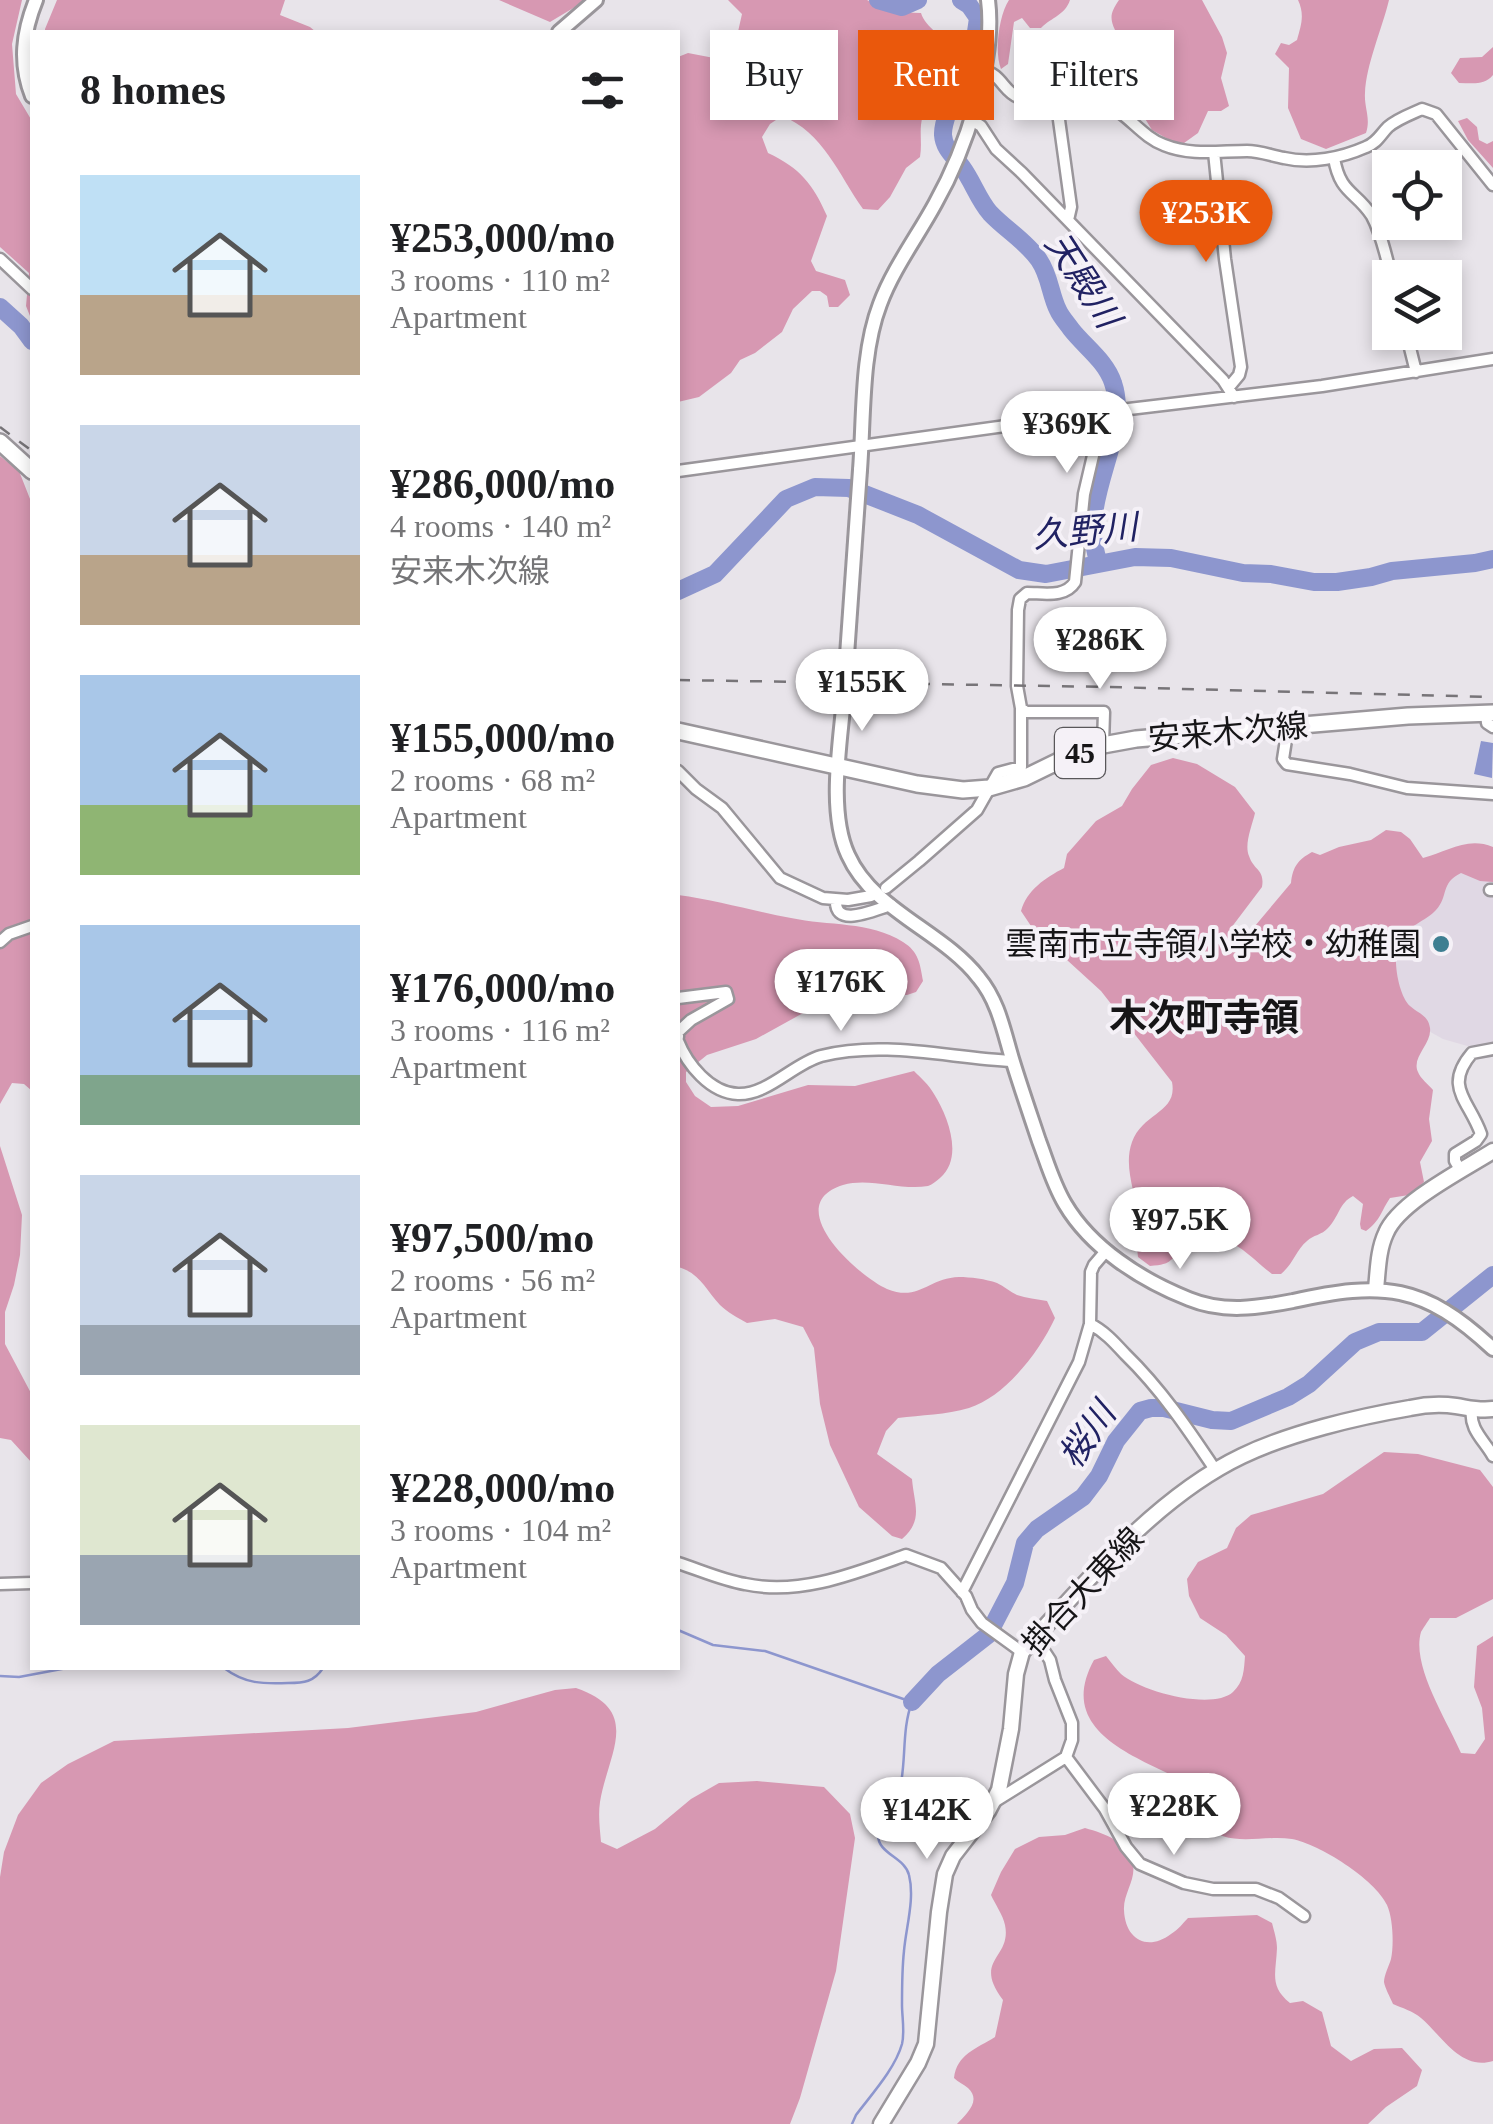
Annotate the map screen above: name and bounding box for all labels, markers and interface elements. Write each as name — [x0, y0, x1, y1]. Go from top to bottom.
chip: Buy — [710, 30, 838, 120]
chip: Rent — [858, 30, 994, 120]
chip: Filters — [1014, 30, 1174, 120]
icon: filters — [575, 63, 630, 118]
text: 8 homes — [80, 67, 226, 113]
map controls — [1372, 150, 1462, 350]
button: locate — [1372, 150, 1462, 240]
pin: ¥253K — [1136, 180, 1276, 265]
text: ¥253K — [1162, 194, 1250, 230]
icon: home — [160, 215, 280, 335]
text: ¥253,000/mo — [390, 215, 615, 261]
water label: 天殿川 — [1038, 226, 1130, 338]
button: layers — [1372, 260, 1462, 350]
text: 3 rooms · 110 m² — [390, 262, 610, 298]
text: Apartment — [390, 299, 527, 335]
pin: ¥369K — [997, 391, 1137, 476]
text: ¥369K — [1023, 405, 1111, 441]
text: ¥286,000/mo — [390, 461, 615, 507]
icon: home — [160, 465, 280, 585]
water label: 久野川 — [1031, 507, 1143, 556]
text: 4 rooms · 140 m² — [390, 508, 611, 544]
text: 安来木次線 — [390, 553, 550, 589]
pin: ¥286K — [1030, 607, 1170, 692]
text: ¥286K — [1056, 621, 1144, 657]
pin: ¥155K — [792, 649, 932, 734]
text: ¥155K — [818, 663, 906, 699]
street label: 安来木次線 — [1147, 707, 1309, 757]
icon: home — [160, 715, 280, 835]
text: ¥155,000/mo — [390, 715, 615, 761]
road number: 45 — [1055, 728, 1105, 778]
text: 2 rooms · 68 m² — [390, 762, 595, 798]
text: Apartment — [390, 799, 527, 835]
place label: 雲南市立寺領小学校・幼稚園 — [1005, 926, 1421, 962]
marker: 雲南市立寺領小学校・幼稚園 — [1430, 933, 1452, 955]
pin: ¥176K — [771, 949, 911, 1034]
text: ¥176K — [797, 963, 885, 999]
icon: home — [160, 965, 280, 1085]
text: ¥176,000/mo — [390, 965, 615, 1011]
district label: 木次町寺領 — [1109, 997, 1299, 1039]
text: 3 rooms · 116 m² — [390, 1012, 610, 1048]
text: Apartment — [390, 1049, 527, 1085]
pin: ¥97.5K — [1099, 1187, 1261, 1272]
text: ¥97.5K — [1132, 1201, 1228, 1237]
icon: home — [160, 1215, 280, 1335]
text: ¥97,500/mo — [390, 1215, 594, 1261]
text: 2 rooms · 56 m² — [390, 1262, 595, 1298]
text: Apartment — [390, 1299, 527, 1335]
water label: 桜川 — [1051, 1392, 1126, 1475]
icon: home — [160, 1465, 280, 1585]
text: ¥228,000/mo — [390, 1465, 615, 1511]
text: 3 rooms · 104 m² — [390, 1512, 611, 1548]
street label: 掛合大東線 — [1015, 1520, 1151, 1662]
text: Apartment — [390, 1549, 527, 1585]
pin: ¥228K — [1104, 1773, 1244, 1858]
pin: ¥142K — [857, 1777, 997, 1862]
text: ¥228K — [1130, 1787, 1218, 1823]
text: ¥142K — [883, 1791, 971, 1827]

